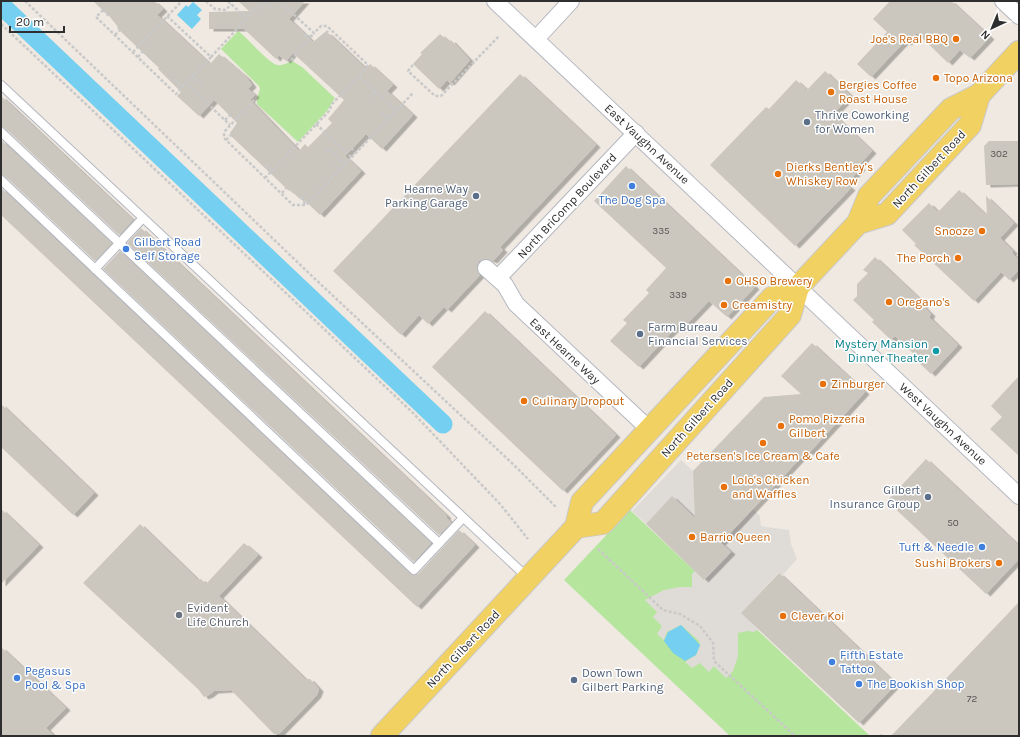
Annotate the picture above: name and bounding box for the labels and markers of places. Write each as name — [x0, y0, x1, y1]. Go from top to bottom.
place label: Joe's Real BBQ — [871, 32, 948, 46]
marker: Joe's Real BBQ — [951, 34, 961, 44]
place label: Topo Arizona — [944, 71, 1013, 85]
marker: Topo Arizona — [931, 73, 941, 83]
place label: Bergies Coffee Roast House — [839, 78, 917, 106]
marker: Bergies Coffee Roast House — [826, 87, 836, 97]
place label: Thrive Coworking for Women — [815, 108, 909, 136]
marker: Thrive Coworking for Women — [802, 117, 812, 127]
place label: Dierks Bentley’s Whiskey Row — [786, 160, 873, 188]
marker: Dierks Bentley’s Whiskey Row — [773, 169, 783, 179]
marker: The Dog Spa — [627, 181, 637, 191]
place label: Hearne Way Parking Garage — [385, 182, 468, 210]
marker: Hearne Way Parking Garage — [471, 191, 481, 201]
place label: The Dog Spa — [598, 193, 666, 207]
place label: Snooze — [935, 224, 974, 238]
marker: Snooze — [977, 226, 987, 236]
place label: Gilbert Road Self Storage — [134, 235, 201, 263]
marker: Gilbert Road Self Storage — [121, 244, 131, 254]
place label: The Porch — [897, 251, 950, 265]
marker: The Porch — [953, 253, 963, 263]
place label: OHSO Brewery — [736, 274, 813, 288]
marker: OHSO Brewery — [723, 276, 733, 286]
place label: Oregano's — [897, 295, 950, 309]
marker: Oregano's — [884, 297, 894, 307]
place label: Creamistry — [732, 298, 792, 312]
marker: Creamistry — [719, 300, 729, 310]
place label: Farm Bureau Financial Services — [648, 320, 748, 348]
marker: Farm Bureau Financial Services — [635, 329, 645, 339]
place label: Mystery Mansion Dinner Theater — [835, 337, 929, 365]
marker: Mystery Mansion Dinner Theater — [931, 346, 941, 356]
place label: Zinburger — [831, 377, 885, 391]
marker: Zinburger — [818, 379, 828, 389]
place label: Culinary Dropout — [532, 394, 625, 408]
marker: Culinary Dropout — [519, 396, 529, 406]
place label: Pomo Pizzeria Gilbert — [789, 412, 865, 440]
marker: Pomo Pizzeria Gilbert — [776, 421, 786, 431]
marker: Petersen's Ice Cream & Cafe — [758, 438, 768, 448]
place label: Petersen's Ice Cream & Cafe — [686, 449, 840, 463]
place label: Lolo's Chicken and Waffles — [732, 473, 809, 501]
marker: Lolo's Chicken and Waffles — [719, 482, 729, 492]
place label: Gilbert Insurance Group — [830, 483, 920, 511]
marker: Gilbert Insurance Group — [923, 492, 933, 502]
place label: Barrio Queen — [700, 530, 770, 544]
marker: Barrio Queen — [687, 532, 697, 542]
place label: Tuft & Needle — [899, 540, 974, 554]
marker: Tuft & Needle — [977, 542, 987, 552]
place label: Sushi Brokers — [915, 556, 991, 570]
marker: Sushi Brokers — [994, 558, 1004, 568]
place label: Evident Life Church — [187, 601, 249, 629]
place label: Clever Koi — [791, 609, 845, 623]
marker: Evident Life Church — [174, 610, 184, 620]
marker: Clever Koi — [778, 611, 788, 621]
place label: Fifth Estate Tattoo — [840, 648, 903, 676]
marker: Fifth Estate Tattoo — [827, 657, 837, 667]
place label: Pegasus Pool & Spa — [25, 664, 86, 692]
place label: Down Town Gilbert Parking — [582, 666, 664, 694]
marker: Pegasus Pool & Spa — [12, 673, 22, 683]
marker: Down Town Gilbert Parking — [569, 675, 579, 685]
place label: The Bookish Shop — [867, 677, 965, 691]
marker: The Bookish Shop — [854, 679, 864, 689]

